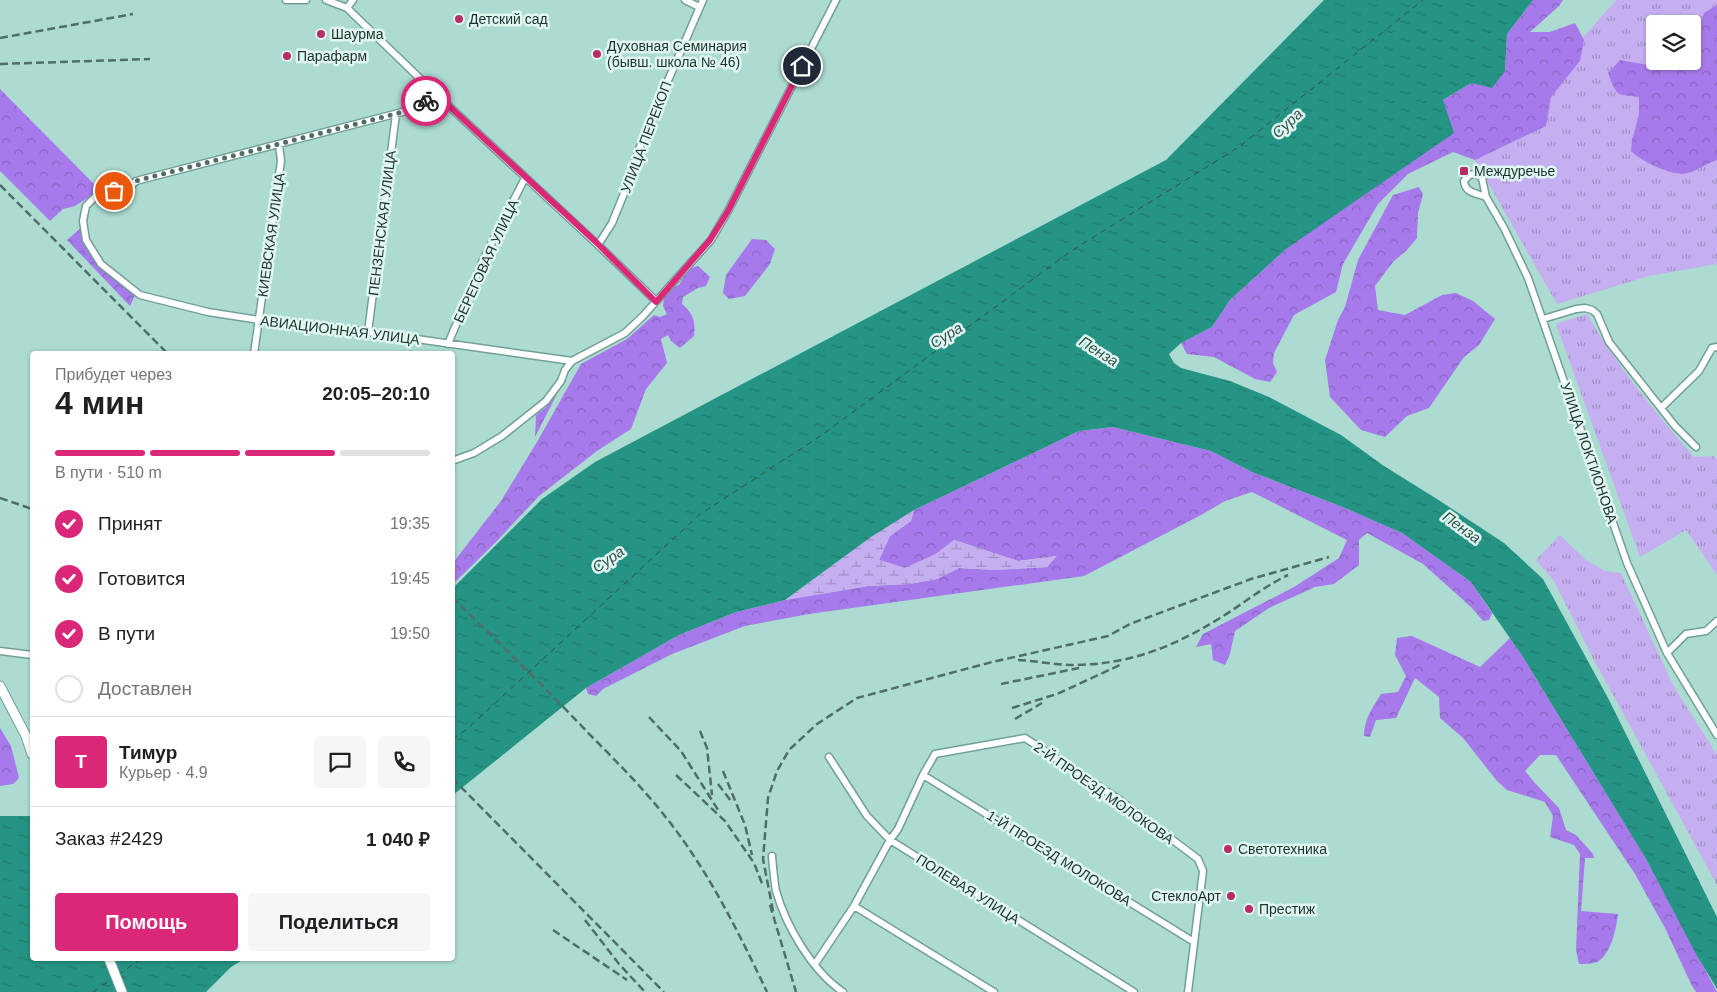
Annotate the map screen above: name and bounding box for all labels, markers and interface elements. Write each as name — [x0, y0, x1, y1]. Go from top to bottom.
place label: Детский сад — [469, 11, 548, 27]
marker: Детский сад — [453, 13, 465, 25]
map controls — [1646, 15, 1701, 70]
button: layers — [1646, 15, 1701, 70]
place label: Шаурма — [331, 26, 384, 42]
marker: Шаурма — [315, 28, 327, 40]
place label: Духовная Семинария (бывш. школа № 46) — [607, 38, 747, 70]
pin — [781, 45, 823, 87]
place label: Парафарм — [297, 48, 367, 64]
marker: Духовная Семинария (бывш. школа № 46) — [591, 48, 603, 60]
marker: Парафарм — [281, 50, 293, 62]
icon: home — [788, 52, 816, 80]
courier — [401, 76, 451, 126]
street label: УЛИЦА ПЕРЕКОП — [617, 79, 675, 195]
icon: bike — [412, 87, 440, 115]
water label: Сура — [1268, 105, 1306, 141]
street label: ПЕНЗЕНСКАЯ УЛИЦА — [365, 149, 399, 297]
place label: Междуречье — [1474, 163, 1556, 179]
marker: Междуречье — [1458, 165, 1470, 177]
pin — [93, 170, 135, 212]
street label: КИЕВСКАЯ УЛИЦА — [254, 171, 288, 298]
icon: bag — [100, 177, 128, 205]
street label: БЕРЕГОВАЯ УЛИЦА — [450, 196, 522, 325]
street label: АВИАЦИОННАЯ УЛИЦА — [259, 312, 421, 348]
water label: Сура — [927, 319, 965, 351]
water label: Пенза — [1076, 332, 1122, 370]
text: Прибудет через — [55, 366, 172, 383]
street label: УЛИЦА ЛОКТИОНОВА — [1557, 380, 1621, 526]
text: 20:05–20:10 — [322, 383, 430, 404]
text: 4 мин — [55, 385, 144, 421]
text: В пути · 510 m — [55, 464, 162, 481]
water label: Пенза — [1440, 508, 1484, 546]
icon: check — [55, 510, 83, 538]
text: Принят — [98, 513, 162, 534]
text: 19:35 — [390, 515, 430, 532]
water label: Сура — [589, 542, 627, 576]
icon: check — [55, 565, 83, 593]
text: Готовится — [98, 568, 185, 589]
text: 19:45 — [390, 570, 430, 587]
icon: check — [55, 620, 83, 648]
text: В пути — [98, 623, 155, 644]
text: 19:50 — [390, 625, 430, 642]
text: Доставлен — [98, 678, 192, 699]
button: chat — [314, 736, 366, 788]
button: phone — [378, 736, 430, 788]
street label: 2-Й ПРОЕЗД МОЛОКОВА — [1031, 738, 1178, 848]
text: Тимур — [119, 742, 177, 763]
text: Т — [75, 751, 87, 772]
text: Курьер · 4.9 — [119, 764, 208, 781]
street label: 1-Й ПРОЕЗД МОЛОКОВА — [984, 806, 1135, 909]
text: Заказ #2429 — [55, 828, 163, 849]
text: 1 040 ₽ — [366, 829, 430, 850]
place label: Светотехника — [1238, 841, 1327, 857]
marker: Светотехника — [1222, 843, 1234, 855]
street label: ПОЛЕВАЯ УЛИЦА — [913, 851, 1023, 928]
place label: СтеклоАрт — [1151, 888, 1222, 904]
marker: СтеклоАрт — [1225, 890, 1237, 902]
button: Помощь — [55, 893, 238, 951]
button: Поделиться — [248, 893, 430, 951]
place label: Престиж — [1259, 901, 1316, 917]
marker: Престиж — [1243, 903, 1255, 915]

